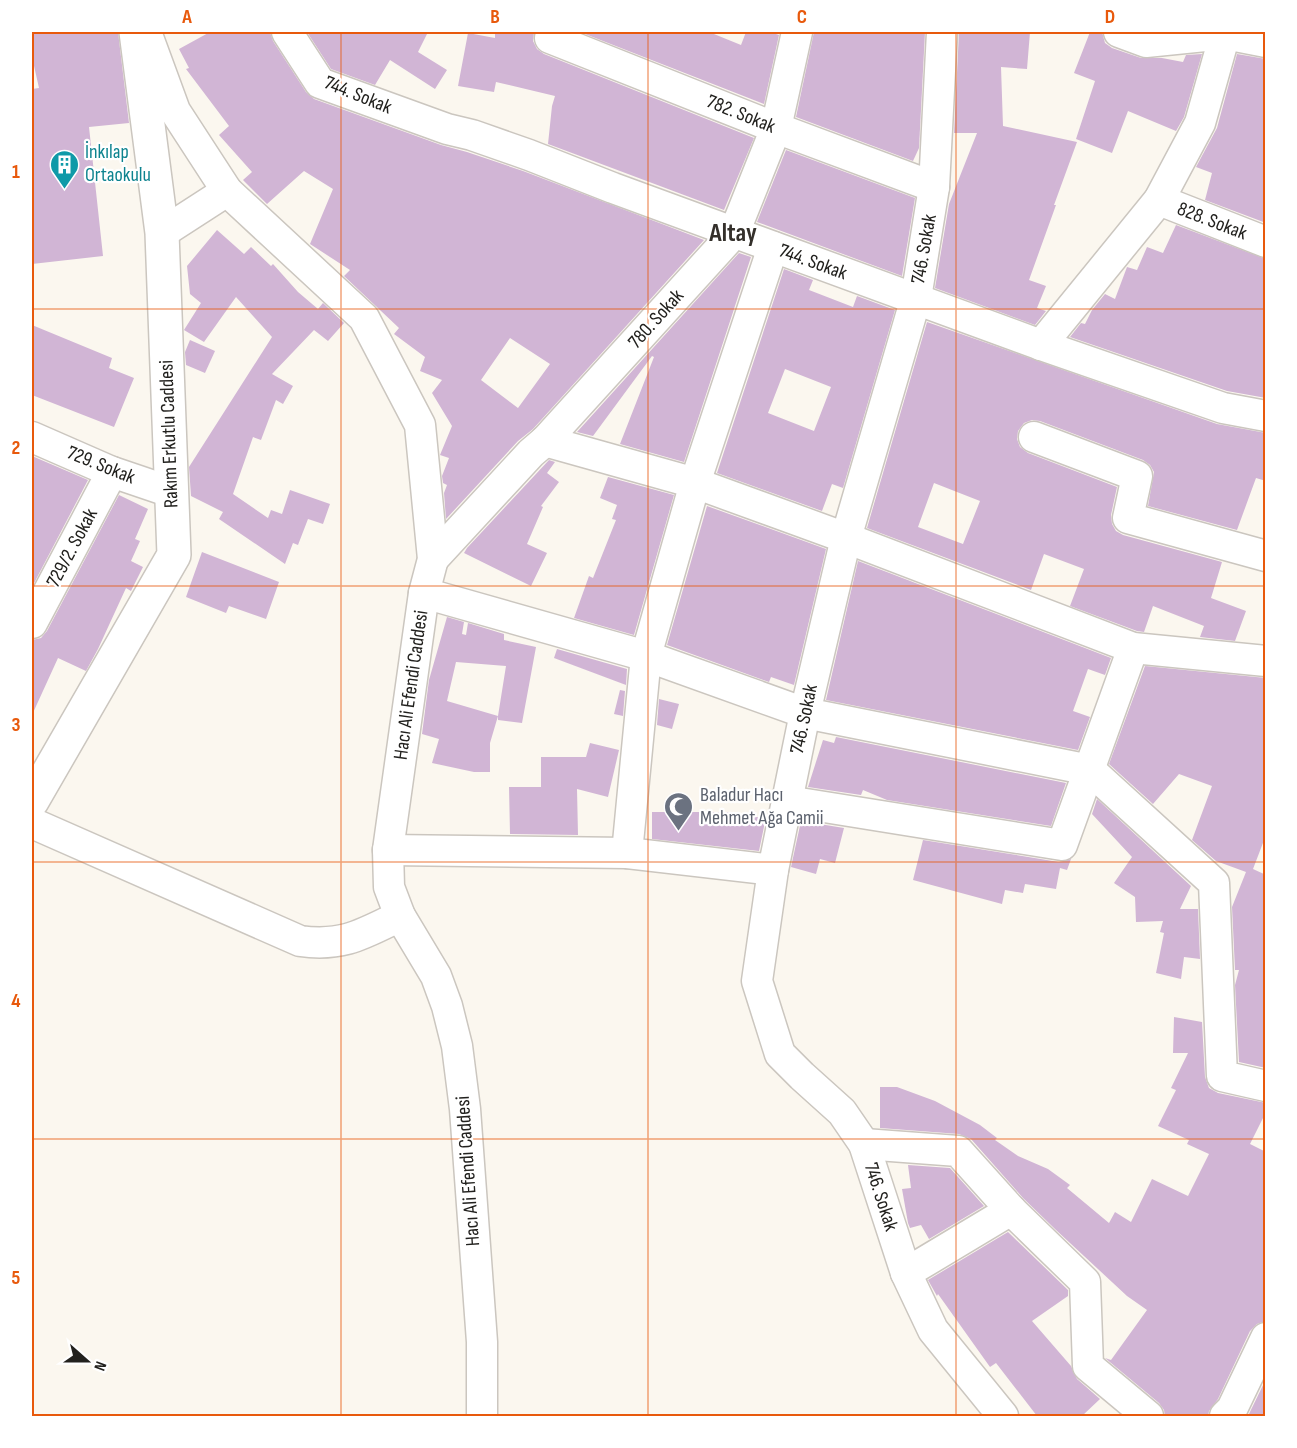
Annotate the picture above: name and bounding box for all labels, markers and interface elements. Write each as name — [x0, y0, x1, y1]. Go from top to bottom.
text: A — [181, 5, 192, 29]
text: B — [490, 5, 500, 29]
text: C — [797, 5, 807, 29]
text: D — [1105, 5, 1115, 29]
street label: 744. Sokak — [321, 71, 396, 119]
street label: 782. Sokak — [703, 89, 779, 139]
place label: İnkılap Ortaokulu — [85, 140, 151, 187]
building icon: İnkılap Ortaokulu — [48, 148, 80, 190]
text: 1 — [12, 160, 20, 184]
street label: 828. Sokak — [1174, 197, 1251, 245]
street label: 746. Sokak — [906, 212, 942, 286]
district label: Altay — [708, 218, 757, 249]
street label: 744. Sokak — [776, 239, 851, 285]
street label: 780. Sokak — [623, 284, 689, 354]
street label: Rakım Erkutlu Caddesi — [154, 360, 184, 508]
text: 2 — [12, 436, 20, 460]
street label: 729. Sokak — [63, 440, 139, 490]
street label: 729/2. Sokak — [41, 504, 103, 592]
street label: Hacı Ali Efendi Caddesi — [389, 609, 433, 761]
street label: 746. Sokak — [785, 682, 823, 756]
text: 3 — [12, 713, 21, 737]
place label: Baladur Hacı Mehmet Ağa Camii — [700, 783, 823, 830]
mosque icon: Baladur Hacı Mehmet Ağa Camii — [663, 790, 695, 832]
text: 4 — [11, 989, 21, 1013]
street label: Hacı Ali Efendi Caddesi — [451, 1095, 485, 1247]
street label: 746. Sokak — [859, 1160, 903, 1235]
text: 5 — [12, 1266, 21, 1290]
north arrow — [57, 1331, 117, 1391]
text: N — [89, 1358, 110, 1373]

